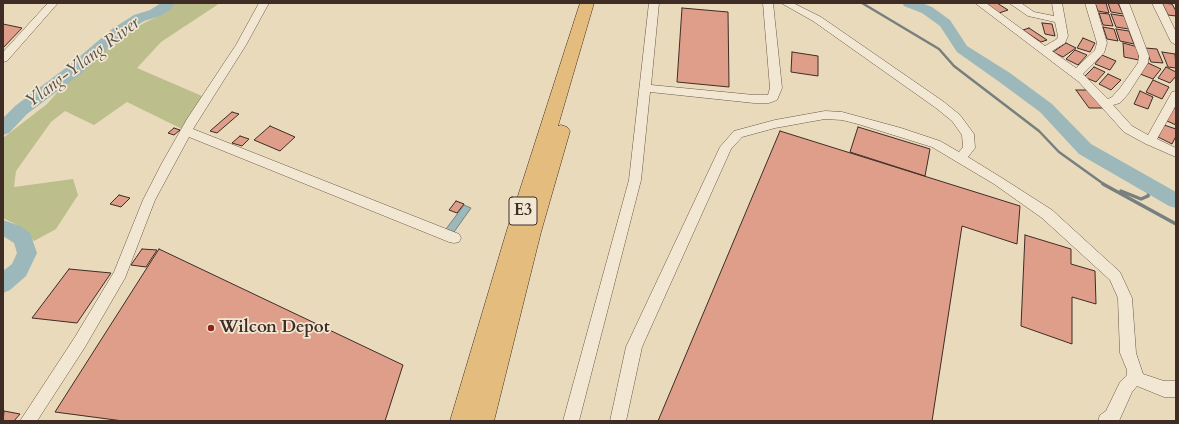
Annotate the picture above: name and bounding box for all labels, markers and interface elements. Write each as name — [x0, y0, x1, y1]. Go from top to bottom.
water label: Ylang-Ylang River — [22, 13, 144, 113]
road number: E3 — [509, 197, 537, 225]
place label: Wilcon Depot — [219, 318, 330, 338]
marker: Wilcon Depot — [206, 323, 216, 333]

